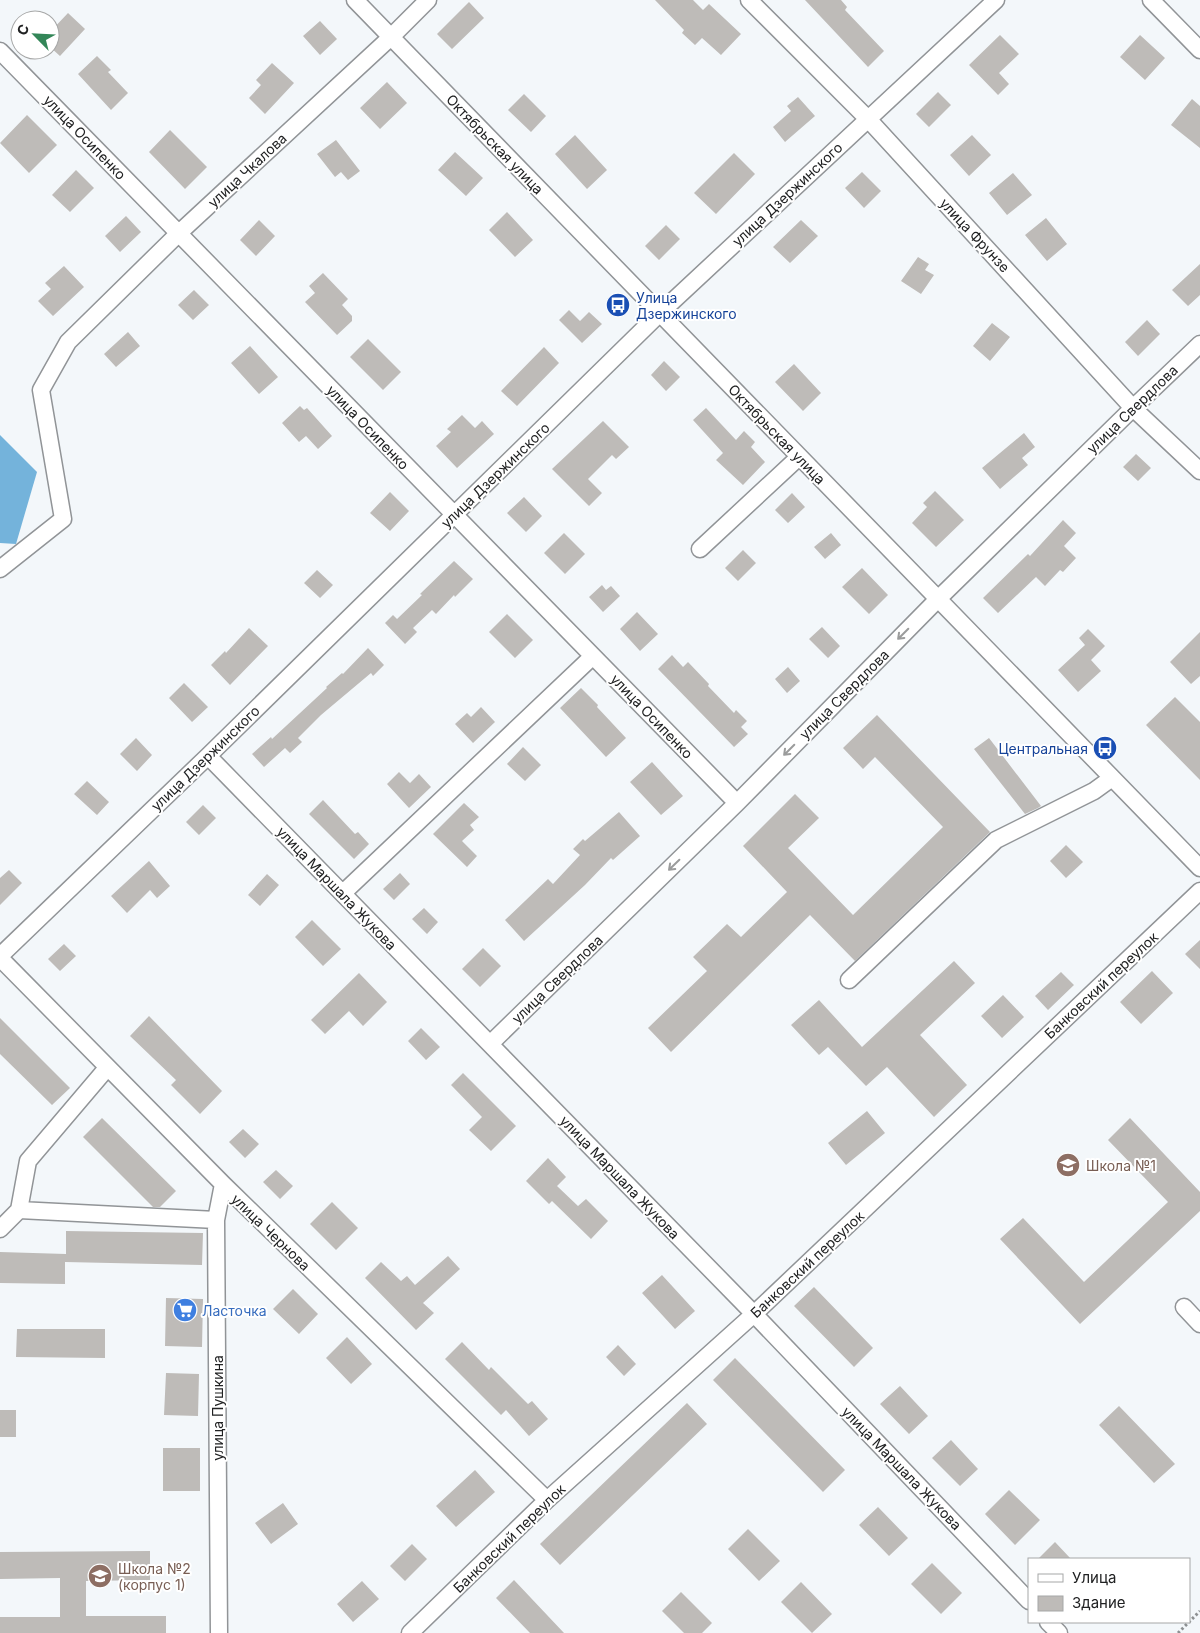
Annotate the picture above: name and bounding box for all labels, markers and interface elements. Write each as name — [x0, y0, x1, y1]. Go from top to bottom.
north arrow — [10, 10, 60, 60]
text: С — [13, 21, 33, 38]
street label: улица Осипенко — [40, 91, 130, 183]
street label: Октябрьская улица — [443, 91, 547, 197]
street label: улица Чкалова — [204, 129, 290, 211]
street label: улица Дзержинского — [728, 139, 846, 249]
street label: улица Фрунзе — [936, 195, 1014, 275]
place label: Улица Дзержинского — [636, 289, 737, 322]
bus stop icon: Улица Дзержинского — [605, 292, 631, 318]
street label: улица Свердлова — [1083, 361, 1181, 457]
street label: улица Осипенко — [323, 381, 413, 473]
street label: Октябрьская улица — [725, 381, 829, 487]
street label: улица Дзержинского — [437, 419, 553, 531]
one-way arrow — [897, 628, 909, 641]
street label: улица Свердлова — [796, 646, 892, 742]
street label: улица Осипенко — [607, 670, 697, 762]
street label: улица Дзержинского — [147, 702, 263, 814]
bus stop icon: Центральная — [1092, 735, 1118, 761]
place label: Центральная — [998, 740, 1088, 757]
one-way arrow — [783, 744, 795, 756]
street label: улица Маршала Жукова — [274, 823, 400, 953]
one-way arrow — [667, 859, 680, 871]
street label: Банковский переулок — [1041, 928, 1162, 1042]
street label: улица Свердлова — [508, 931, 606, 1027]
street label: улица Маршала Жукова — [557, 1112, 683, 1242]
school or university icon: Школа №1 — [1055, 1152, 1081, 1178]
place label: Школа №1 — [1086, 1157, 1156, 1174]
street label: улица Чернова — [228, 1190, 314, 1274]
street label: Банковский переулок — [747, 1207, 868, 1321]
supermarket icon: Ласточка — [172, 1297, 198, 1323]
place label: Ласточка — [202, 1302, 267, 1319]
street label: улица Пушкина — [209, 1355, 226, 1461]
street label: улица Маршала Жукова — [839, 1403, 965, 1533]
street label: Банковский переулок — [450, 1480, 569, 1596]
legend — [1028, 1558, 1190, 1623]
place label: Школа №2 (корпус 1) — [118, 1560, 191, 1593]
school or university icon: Школа №2 (корпус 1) — [87, 1563, 113, 1589]
text: Улица — [1072, 1568, 1116, 1587]
text: Здание — [1072, 1593, 1126, 1612]

